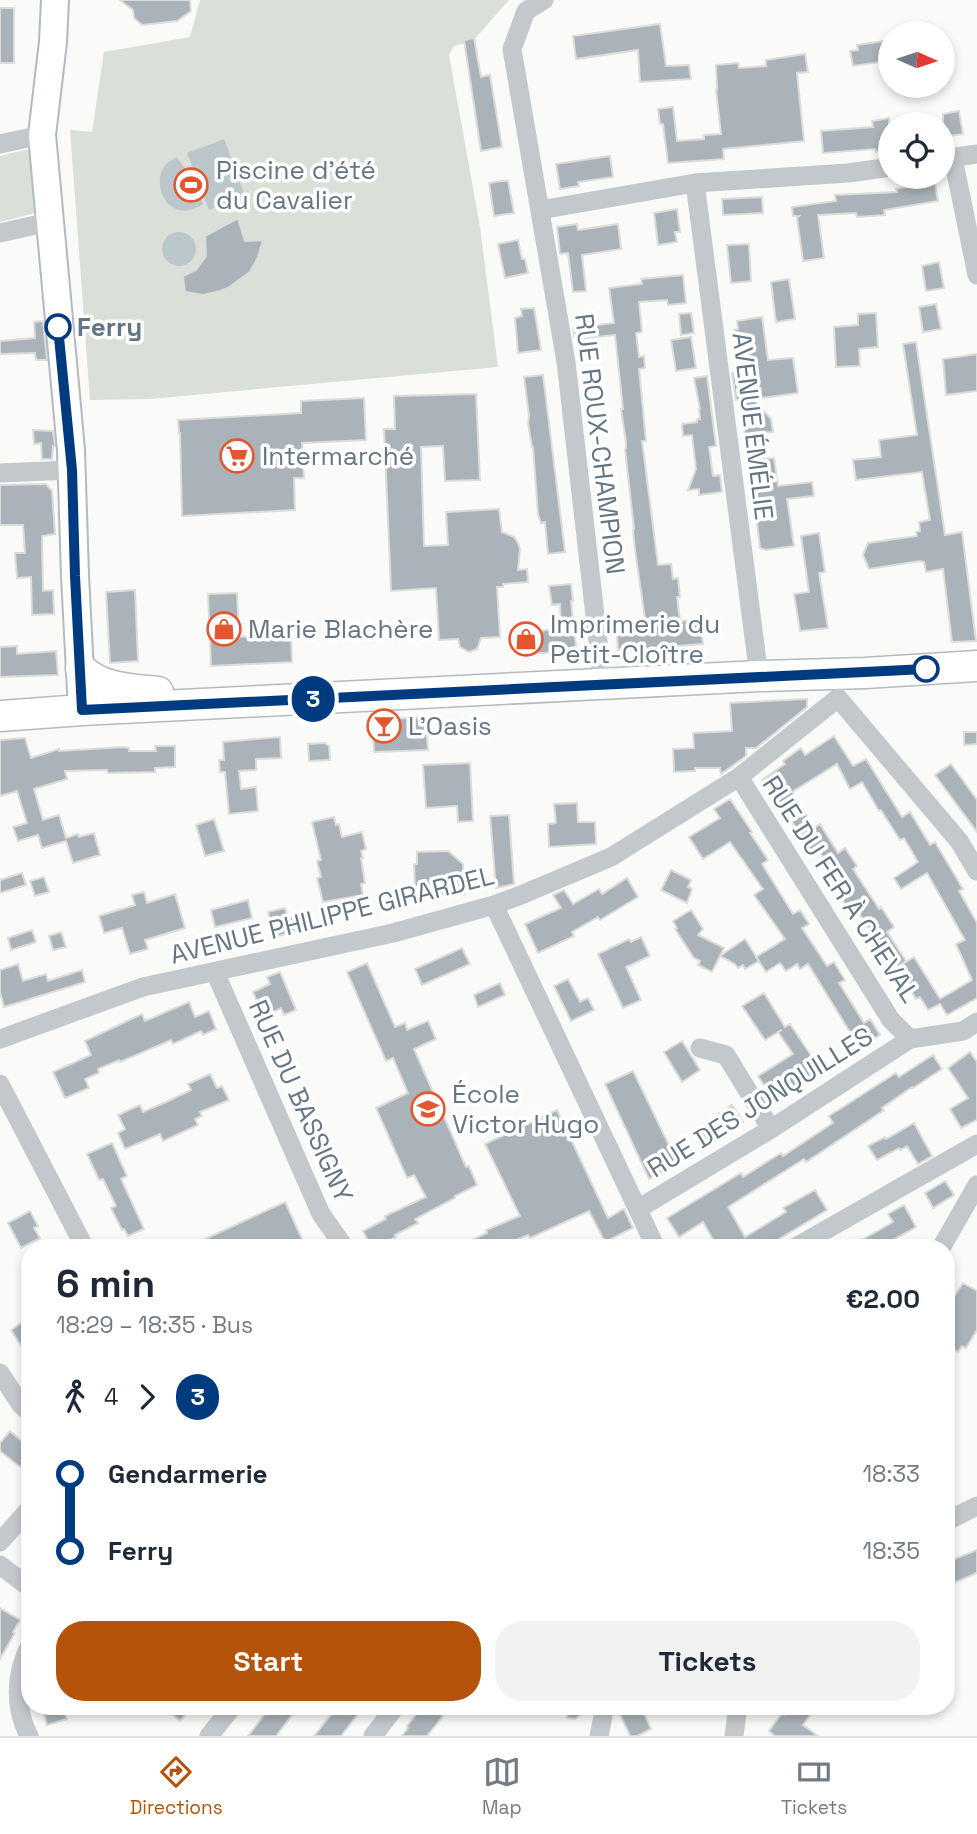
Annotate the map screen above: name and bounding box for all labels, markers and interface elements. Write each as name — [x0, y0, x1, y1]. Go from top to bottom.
north arrow — [878, 21, 956, 98]
map controls — [878, 21, 955, 189]
button: locate — [878, 112, 955, 189]
place label: Piscine d'été du Cavalier — [216, 153, 376, 217]
sports icon: Piscine d'été du Cavalier — [172, 166, 210, 204]
place label: Ferry — [77, 310, 142, 344]
street label: RUE ROUX-CHAMPION — [567, 312, 633, 576]
marker: Ferry — [45, 314, 71, 340]
street label: AVENUE ÉMÉLIE — [725, 330, 781, 522]
supermarket icon: Intermarché — [218, 437, 256, 475]
place label: Intermarché — [262, 439, 414, 473]
place label: Imprimerie du Petit-Cloître — [550, 607, 720, 671]
shop icon: Marie Blachère — [205, 610, 243, 648]
place label: Marie Blachère — [248, 612, 433, 646]
shop icon: Imprimerie du Petit-Cloître — [507, 620, 545, 658]
unlabelled marker — [913, 656, 939, 682]
line badge: 3 — [290, 676, 336, 722]
text: 3 — [306, 683, 320, 714]
bar icon: L'Oasis — [365, 707, 403, 745]
place label: L'Oasis — [408, 709, 492, 743]
street label: RUE DU FER À CHEVAL — [755, 769, 927, 1009]
street label: AVENUE PHILIPPE GIRARDEL — [167, 858, 497, 972]
street label: RUE DU BASSIGNY — [241, 994, 361, 1208]
street label: RUE DES JONQUILLES — [641, 1019, 879, 1185]
place label: École Victor Hugo — [452, 1077, 599, 1141]
school or university icon: École Victor Hugo — [409, 1090, 447, 1128]
text: 6 min — [56, 1260, 155, 1308]
text: €2.00 — [846, 1282, 920, 1316]
text: 18:29 – 18:35 · Bus — [56, 1310, 253, 1340]
icon: walk — [56, 1378, 94, 1416]
icon: forward — [128, 1378, 166, 1416]
text: 3 — [190, 1381, 205, 1412]
text: 4 — [104, 1382, 118, 1412]
text: Gendarmerie — [108, 1457, 268, 1491]
text: 18:33 — [862, 1459, 920, 1489]
text: Ferry — [108, 1534, 173, 1568]
text: 18:35 — [863, 1536, 920, 1566]
button: Start — [56, 1621, 481, 1701]
button: Tickets — [495, 1621, 920, 1701]
tab: Directions — [130, 1753, 223, 1820]
tab: Map — [482, 1753, 522, 1820]
tab: Tickets — [781, 1753, 847, 1820]

